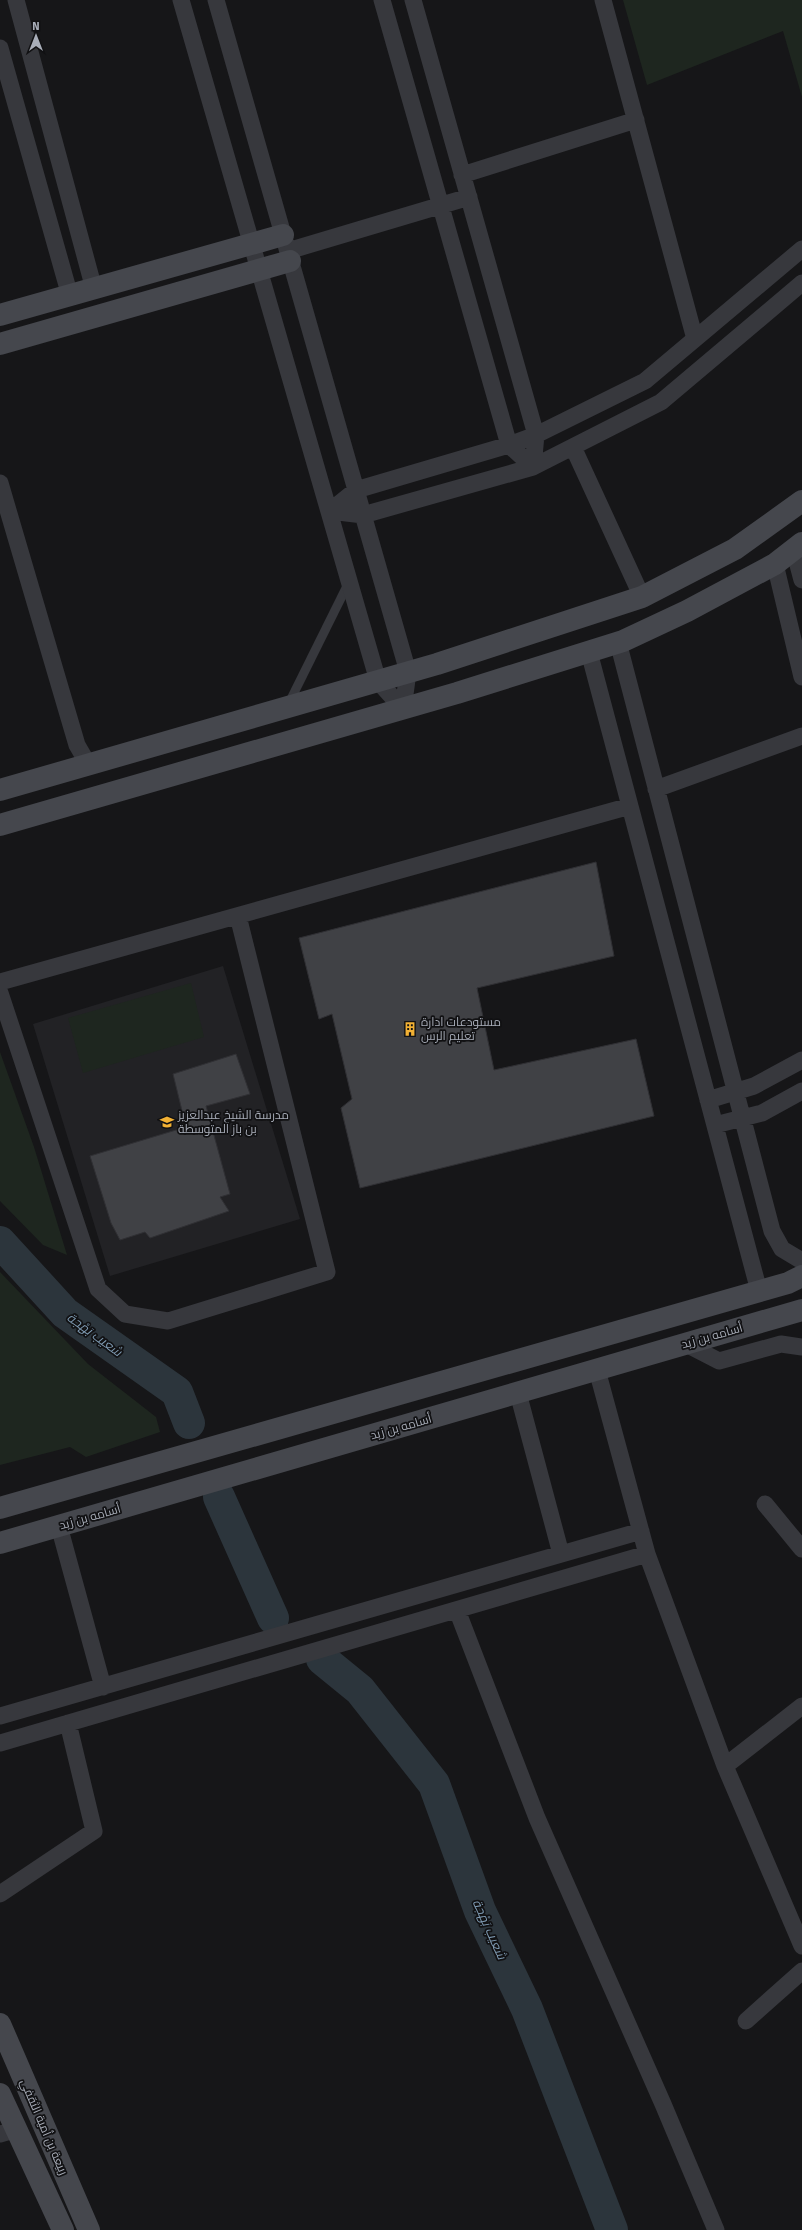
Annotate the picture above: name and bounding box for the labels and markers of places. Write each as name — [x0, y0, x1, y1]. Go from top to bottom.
place label: مستودعات ادارة تعليم الرس — [421, 1015, 501, 1044]
building icon: مستودعات ادارة تعليم الرس — [402, 1021, 418, 1037]
place label: مدرسة الشيخ عبدالعزيز بن باز المتوسطة — [177, 1108, 289, 1136]
school or university icon: مدرسة الشيخ عبدالعزيز بن باز المتوسطة — [159, 1114, 175, 1130]

